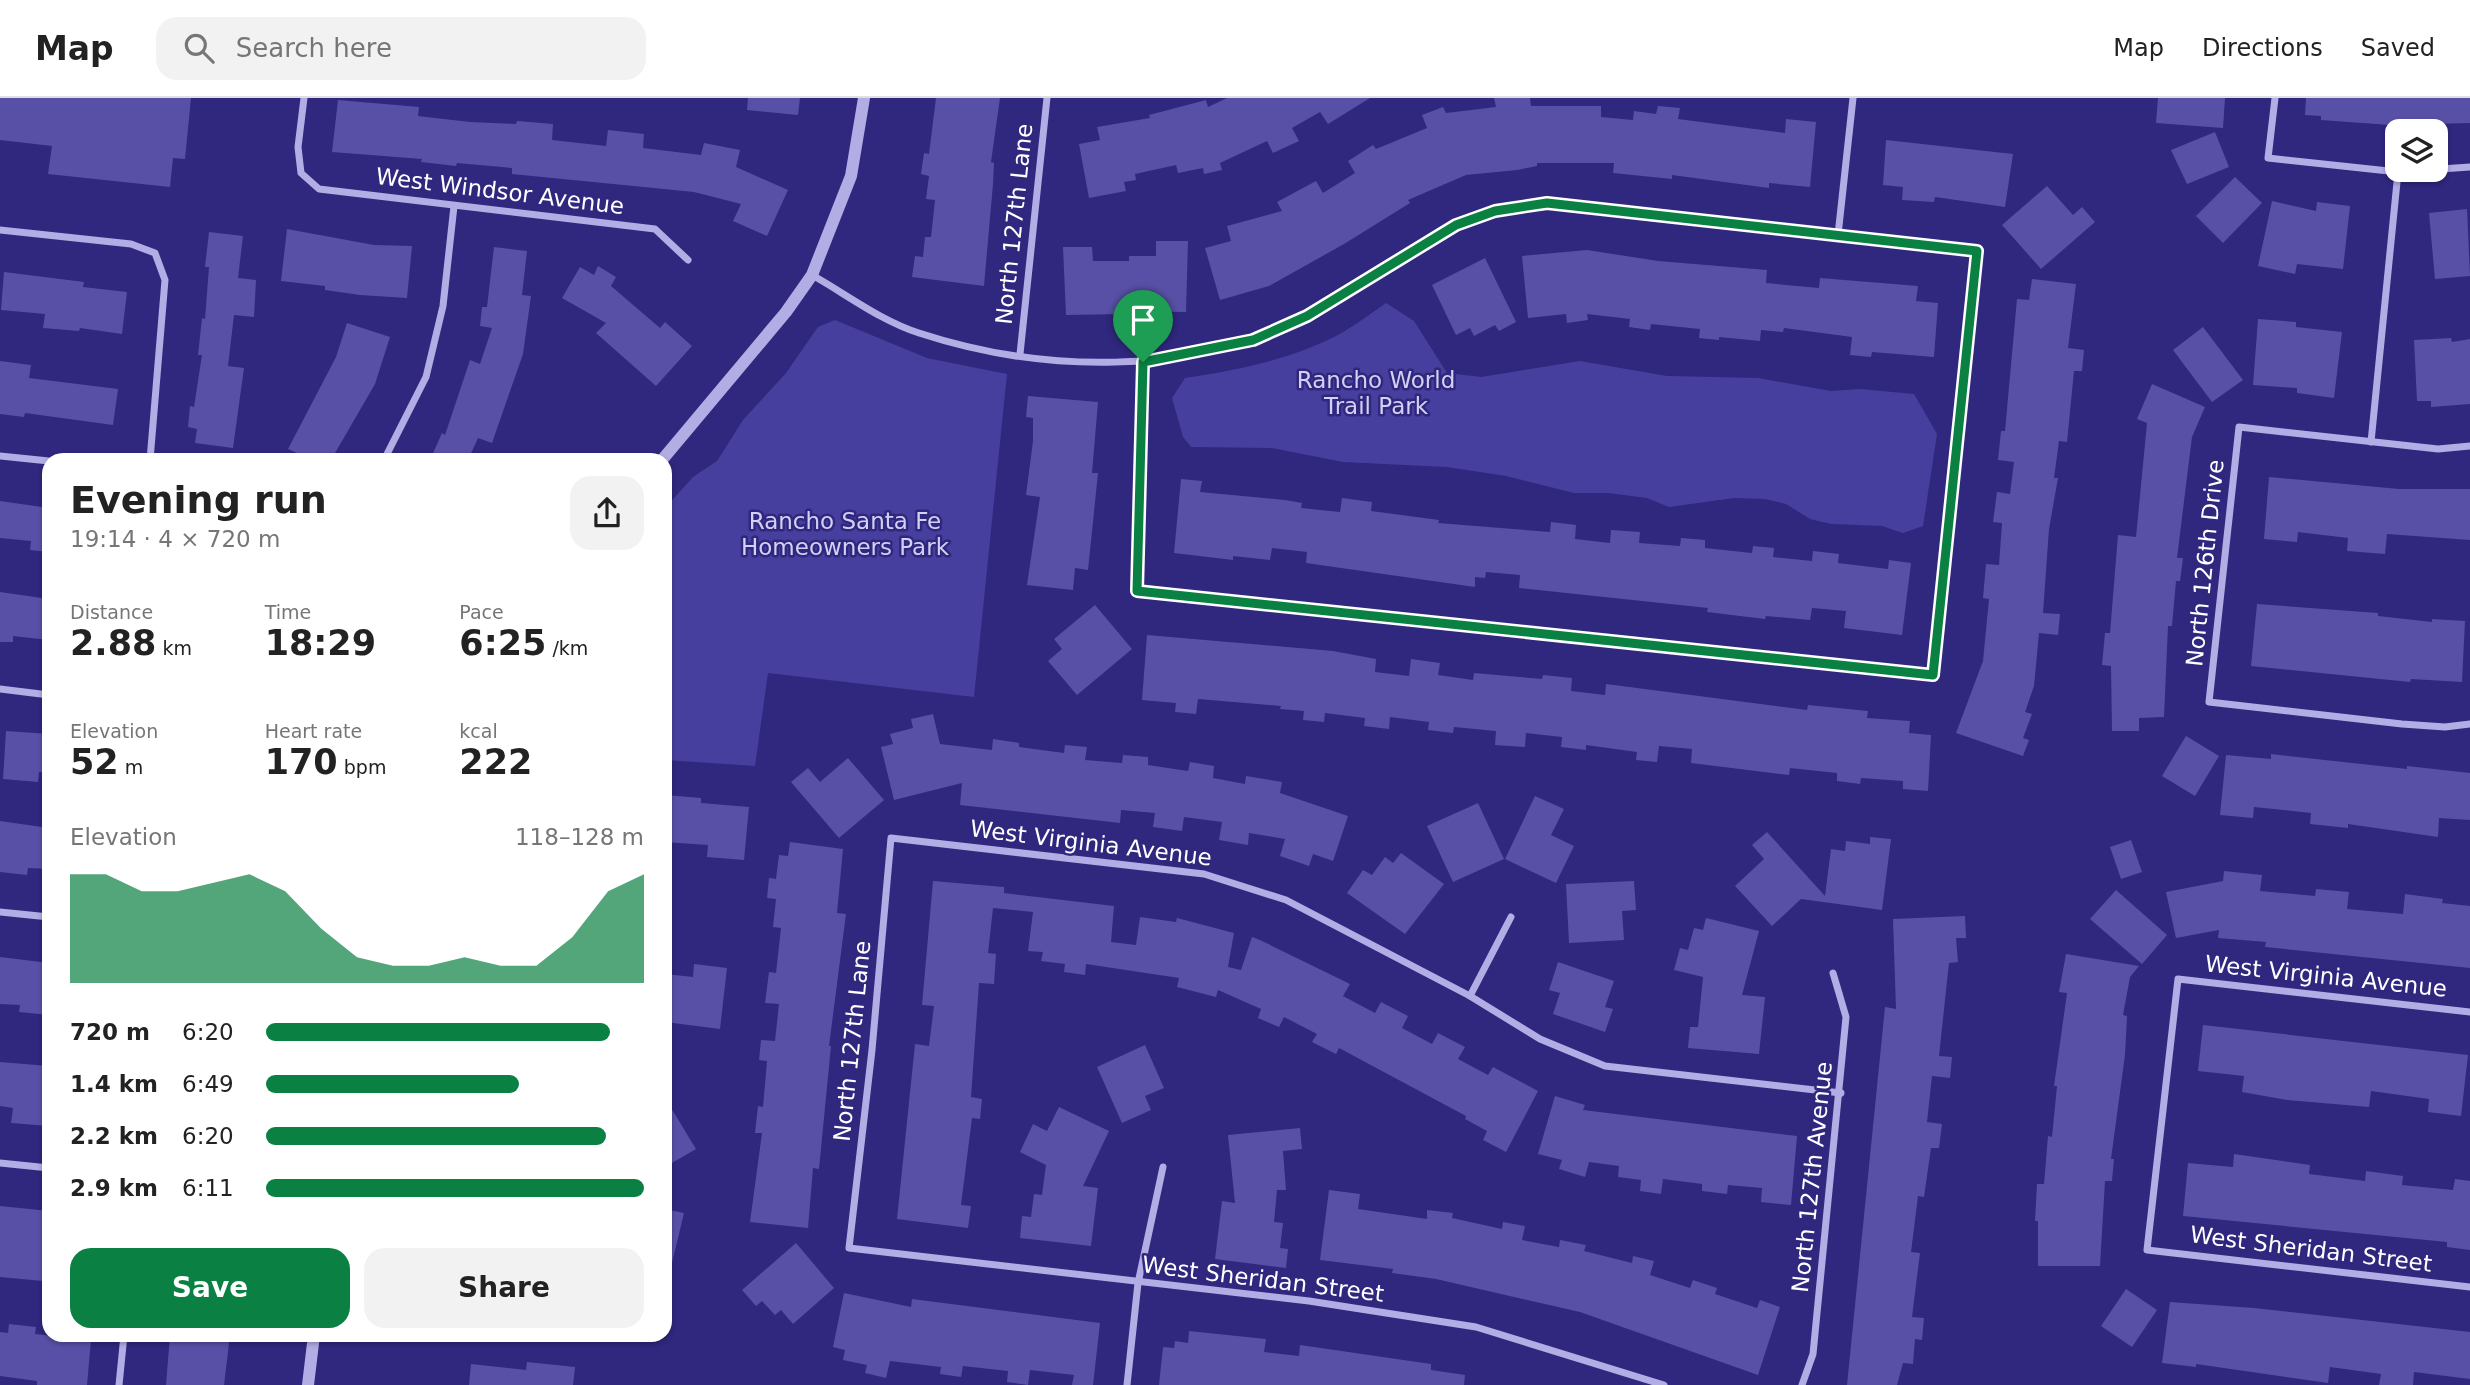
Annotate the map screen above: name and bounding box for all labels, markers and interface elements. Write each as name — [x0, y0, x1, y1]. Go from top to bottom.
search box — [156, 17, 646, 80]
text: Map — [35, 29, 114, 68]
icon: search — [180, 29, 218, 67]
text: Search here — [236, 33, 392, 63]
text: Map — [2113, 34, 2164, 62]
text: Directions — [2202, 34, 2323, 62]
text: Saved — [2361, 34, 2435, 62]
map controls — [2385, 119, 2448, 182]
button: layers — [2385, 119, 2448, 182]
street label: North 127th Lane — [991, 122, 1037, 326]
street label: West Windsor Avenue — [374, 163, 626, 219]
pin — [1113, 290, 1173, 362]
icon: arrive — [1124, 301, 1162, 339]
park label: Rancho World Trail Park — [1297, 367, 1455, 419]
street label: North 126th Drive — [2181, 458, 2229, 668]
button: share — [570, 476, 644, 550]
text: Evening run — [70, 478, 327, 522]
park label: Rancho Santa Fe Homeowners Park — [741, 508, 950, 560]
text: 19:14 · 4 × 720 m — [70, 526, 280, 552]
text: Distance — [70, 601, 153, 623]
text: Time — [265, 601, 311, 623]
text: Pace — [459, 601, 504, 623]
text: 2.88 — [70, 623, 156, 663]
text: 18:29 — [265, 623, 376, 663]
text: 6:25 — [459, 623, 546, 663]
text: km — [156, 637, 192, 659]
text: /km — [546, 637, 588, 659]
text: Elevation — [70, 720, 158, 742]
text: Heart rate — [265, 720, 362, 742]
text: kcal — [459, 720, 498, 742]
text: 52 — [70, 742, 119, 782]
text: 170 — [265, 742, 338, 782]
text: 222 — [459, 742, 532, 782]
text: m — [119, 756, 143, 778]
text: bpm — [338, 756, 386, 778]
street label: West Virginia Avenue — [969, 815, 1213, 871]
text: Elevation — [70, 824, 177, 850]
text: 118–128 m — [515, 824, 644, 850]
street label: North 127th Lane — [829, 939, 875, 1143]
street label: West Virginia Avenue — [2204, 950, 2448, 1002]
text: 720 m — [70, 1019, 150, 1045]
text: 6:20 — [182, 1019, 234, 1045]
street label: North 127th Avenue — [1787, 1060, 1837, 1294]
text: 1.4 km — [70, 1071, 158, 1097]
text: 6:49 — [182, 1071, 234, 1097]
text: 2.2 km — [70, 1123, 158, 1149]
text: 6:20 — [182, 1123, 234, 1149]
text: 2.9 km — [70, 1175, 158, 1201]
text: 6:11 — [182, 1175, 234, 1201]
street label: West Sheridan Street — [2189, 1221, 2433, 1277]
button: Save — [70, 1248, 350, 1328]
button: Share — [364, 1248, 644, 1328]
street label: West Sheridan Street — [1141, 1251, 1385, 1307]

